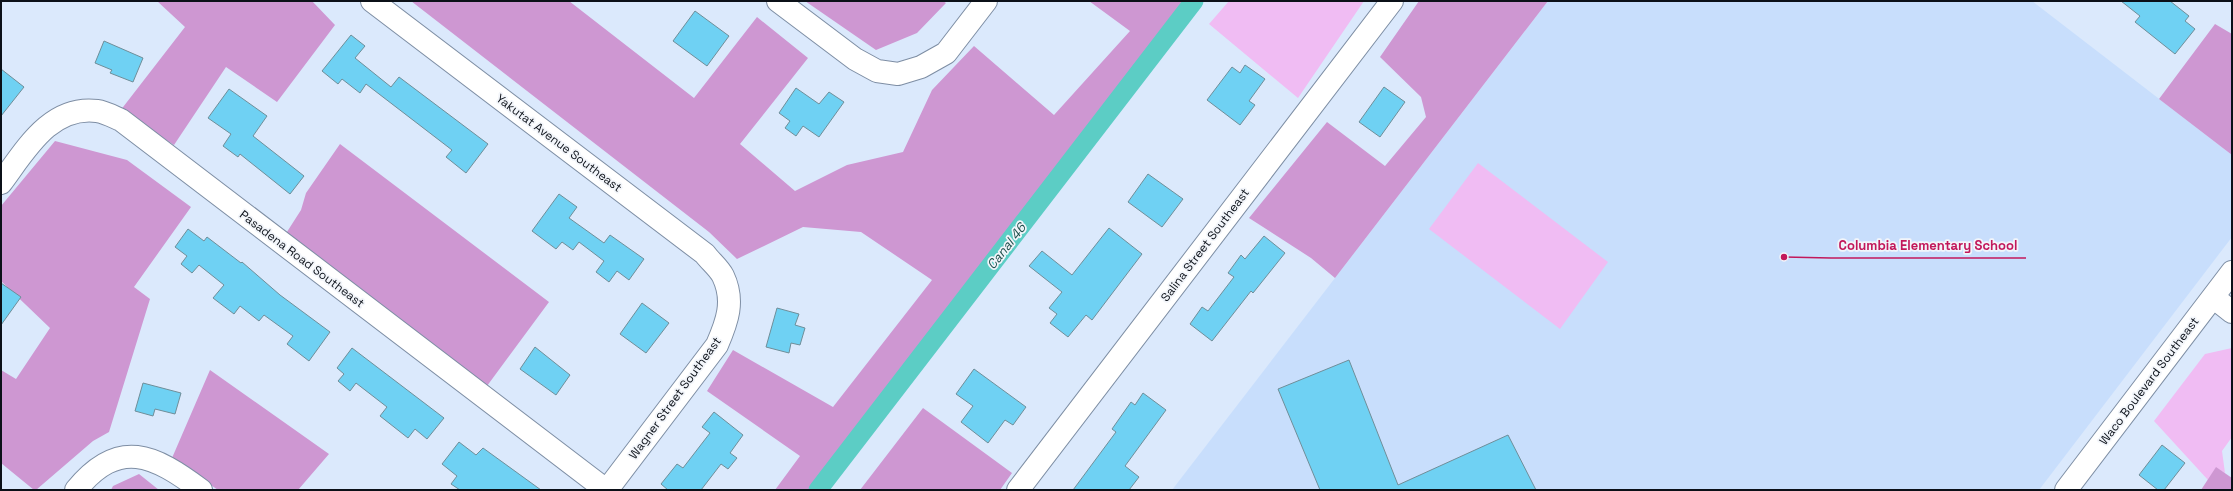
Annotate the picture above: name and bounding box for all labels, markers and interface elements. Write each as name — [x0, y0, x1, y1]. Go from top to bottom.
street label: Yakutat Avenue Southeast — [493, 90, 625, 196]
street label: Salina Street Southeast — [1157, 185, 1253, 305]
street label: Pasadena Road Southeast — [236, 207, 368, 311]
water label: Canal 46 — [983, 218, 1031, 273]
callout: Columbia Elementary School — [1831, 233, 2026, 258]
text: Columbia Elementary School — [1839, 237, 2017, 254]
street label: Waco Boulevard Southeast — [2096, 314, 2202, 448]
street label: Wagner Street Southeast — [625, 334, 725, 462]

